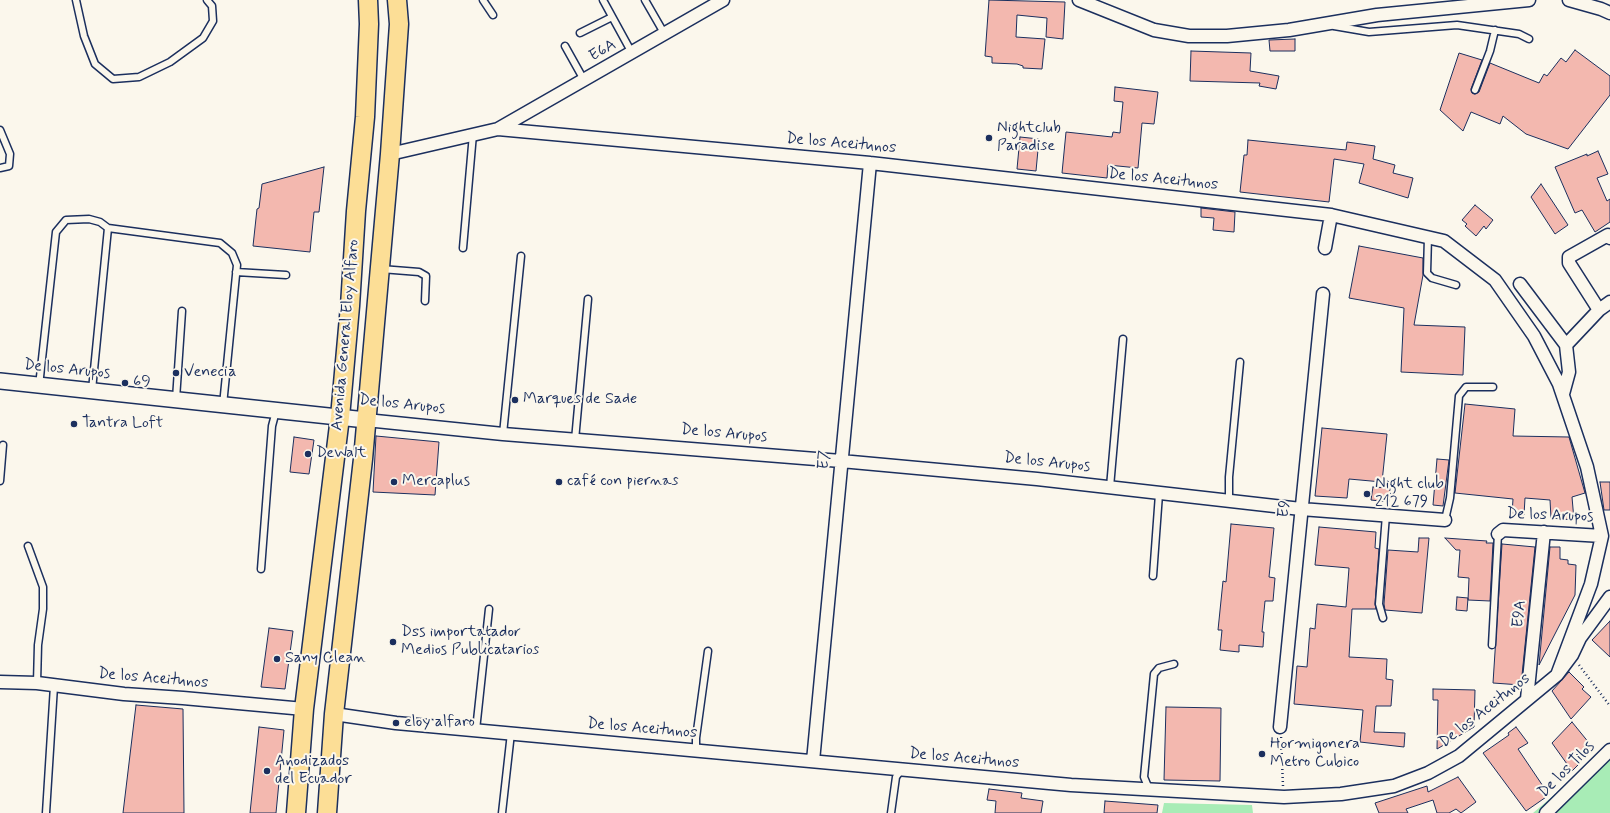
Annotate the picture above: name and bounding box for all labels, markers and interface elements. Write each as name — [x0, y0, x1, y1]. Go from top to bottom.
street label: E6A — [586, 36, 620, 66]
place label: Nightclub Paradise — [997, 119, 1061, 157]
street label: De los Aceitunos — [785, 130, 897, 158]
marker: Nightclub Paradise — [984, 133, 994, 143]
street label: De los Aceitunos — [1107, 165, 1219, 195]
street label: Avenida General Eloy Alfaro — [328, 239, 364, 431]
street label: De los Arupos — [23, 356, 111, 384]
place label: Venecia — [184, 363, 236, 383]
marker: Venecia — [171, 368, 181, 378]
place label: 69 — [133, 373, 151, 393]
marker: 69 — [120, 378, 130, 388]
place label: Marques de Sade — [523, 390, 637, 410]
street label: De los Arupos — [358, 391, 446, 419]
marker: Marques de Sade — [510, 395, 520, 405]
place label: Tantra Loft — [82, 414, 163, 434]
marker: Tantra Loft — [69, 419, 79, 429]
street label: De los Arupos — [680, 421, 768, 447]
place label: DeWalt — [316, 444, 367, 464]
marker: DeWalt — [303, 449, 313, 459]
street label: De los Arupos — [1003, 449, 1091, 477]
street label: E7 — [815, 450, 835, 470]
place label: Mercaplus — [402, 472, 470, 492]
place label: café con piernas — [567, 472, 679, 492]
place label: Night club 212 679 — [1375, 475, 1444, 513]
marker: Mercaplus — [389, 477, 399, 487]
marker: café con piernas — [554, 477, 564, 487]
marker: Night club 212 679 — [1362, 489, 1372, 499]
street label: E9 — [1275, 499, 1295, 519]
street label: De los Arupos — [1506, 505, 1594, 527]
street label: E9A — [1509, 599, 1531, 629]
place label: Dss importatador Medios Publicatarios — [401, 623, 539, 661]
marker: Dss importatador Medios Publicatarios — [388, 637, 398, 647]
place label: Sany Clean — [285, 649, 366, 669]
marker: Sany Clean — [272, 654, 282, 664]
street label: De los Aceitunos — [97, 665, 209, 693]
street label: De los Aceitunos — [1436, 669, 1534, 753]
place label: eloy alfaro — [404, 713, 475, 733]
street label: De los Aceitunos — [586, 715, 698, 743]
marker: eloy alfaro — [391, 718, 401, 728]
place label: Hormigonera Metro Cubico — [1270, 735, 1360, 773]
street label: De los Tilos — [1535, 738, 1599, 802]
street label: De los Aceitunos — [908, 745, 1020, 773]
marker: Hormigonera Metro Cubico — [1257, 749, 1267, 759]
place label: Anodizados del Ecuador — [275, 752, 352, 790]
marker: Anodizados del Ecuador — [262, 766, 272, 776]

